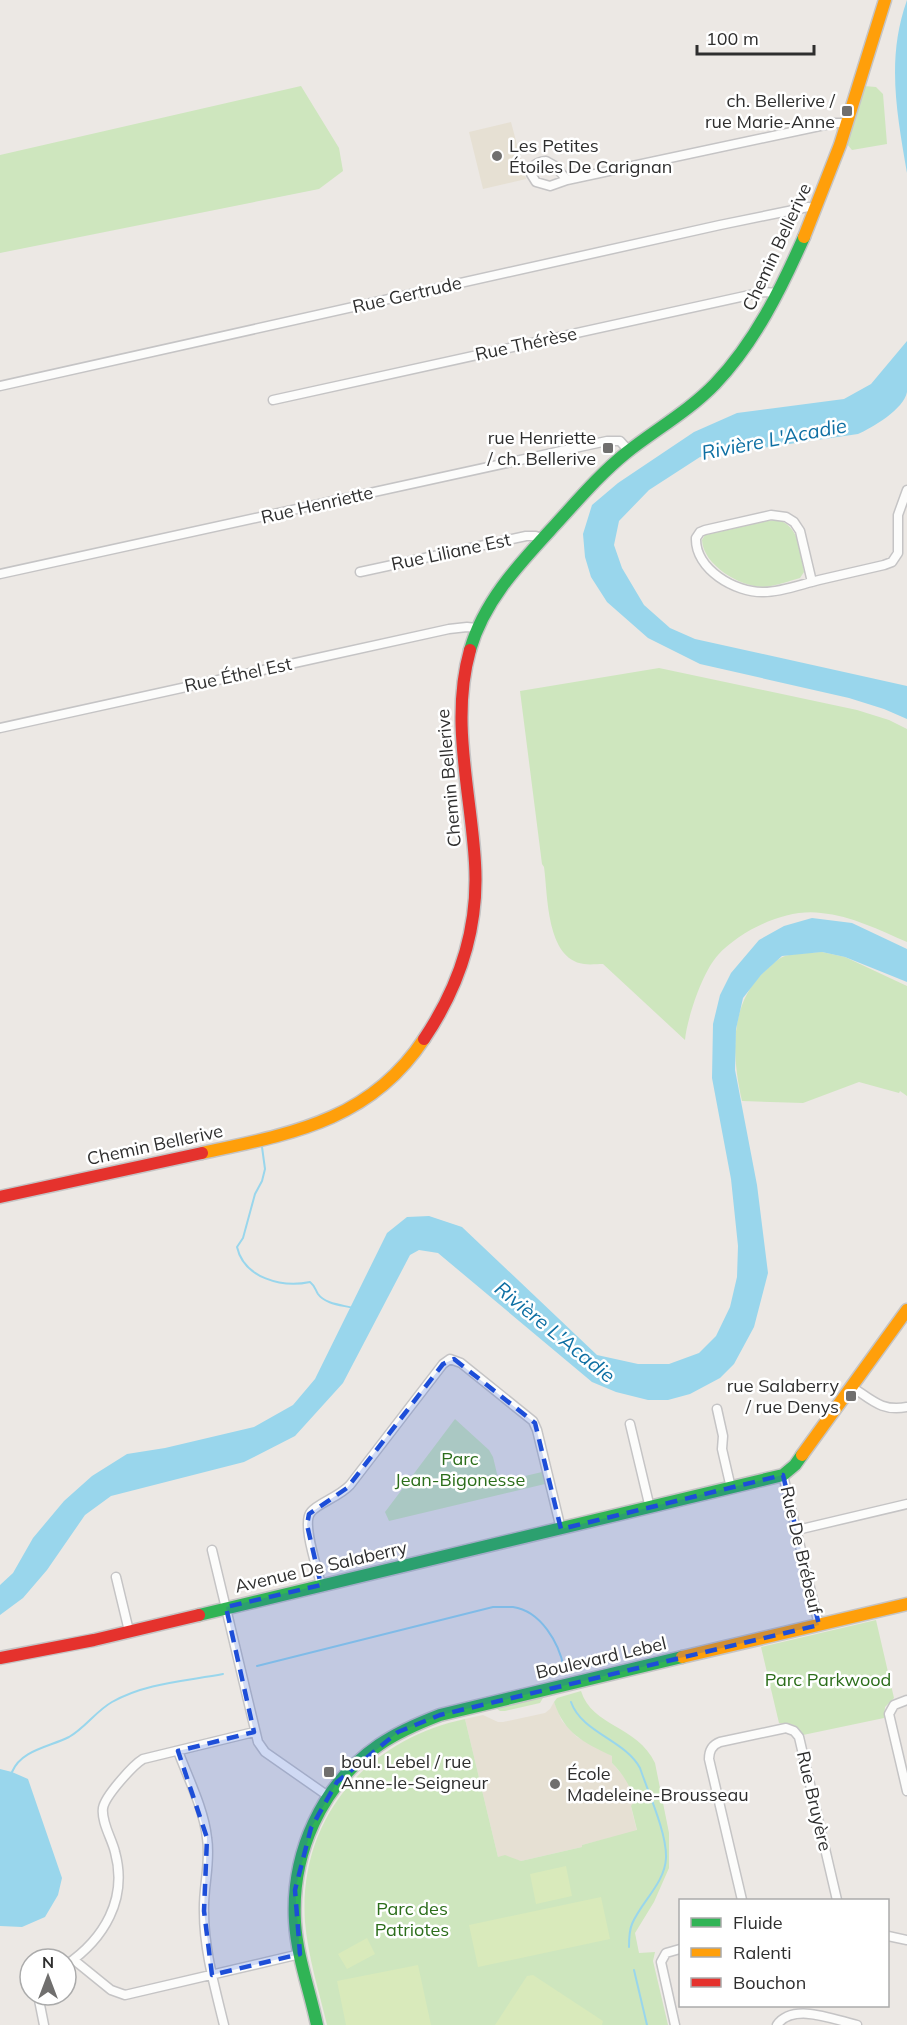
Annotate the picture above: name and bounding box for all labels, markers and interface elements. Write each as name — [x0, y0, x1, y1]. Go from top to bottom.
scale bar — [697, 18, 814, 56]
text: 100 m — [706, 27, 759, 50]
place label: ch. Bellerive / rue Marie-Anne — [705, 89, 836, 133]
marker: ch. Bellerive / rue Marie-Anne — [840, 104, 854, 118]
place label: Les Petites Étoiles De Carignan — [509, 134, 672, 178]
marker: Les Petites Étoiles De Carignan — [490, 149, 504, 163]
street label: Chemin Bellerive — [737, 179, 816, 314]
street label: Rue Gertrude — [350, 271, 464, 318]
street label: Rue Thérèse — [473, 322, 579, 366]
water label: Rivière L'Acadie — [699, 412, 849, 465]
place label: rue Henriette / ch. Bellerive — [486, 426, 596, 470]
marker: rue Henriette / ch. Bellerive — [601, 441, 615, 455]
street label: Rue Henriette — [259, 480, 375, 529]
street label: Rue Liliane Est — [389, 528, 513, 575]
street label: Rue Éthel Est — [182, 652, 294, 697]
street label: Chemin Bellerive — [431, 708, 466, 848]
street label: Chemin Bellerive — [85, 1119, 225, 1170]
water label: Rivière L'Acadie — [490, 1275, 621, 1388]
place label: rue Salaberry / rue Denys — [727, 1374, 839, 1418]
marker: rue Salaberry / rue Denys — [844, 1389, 858, 1403]
park label: Parc Jean-Bigonesse — [395, 1447, 525, 1491]
street label: Rue De Brébeuf — [776, 1484, 828, 1617]
street label: Avenue De Salaberry — [232, 1535, 410, 1598]
street label: Boulevard Lebel — [533, 1631, 668, 1684]
park label: Parc Parkwood — [765, 1668, 891, 1691]
street label: Rue Bruyère — [792, 1749, 837, 1853]
place label: boul. Lebel / rue Anne-le-Seigneur — [341, 1750, 489, 1794]
place label: École Madeleine-Brousseau — [567, 1762, 749, 1806]
marker: boul. Lebel / rue Anne-le-Seigneur — [322, 1765, 336, 1779]
marker: École Madeleine-Brousseau — [548, 1777, 562, 1791]
park label: Parc des Patriotes — [375, 1897, 449, 1941]
legend — [679, 1899, 889, 2007]
text: Fluide — [733, 1911, 783, 1934]
text: Ralenti — [733, 1941, 791, 1964]
north arrow — [18, 1947, 78, 2007]
text: N — [42, 1952, 54, 1972]
text: Bouchon — [733, 1971, 806, 1994]

